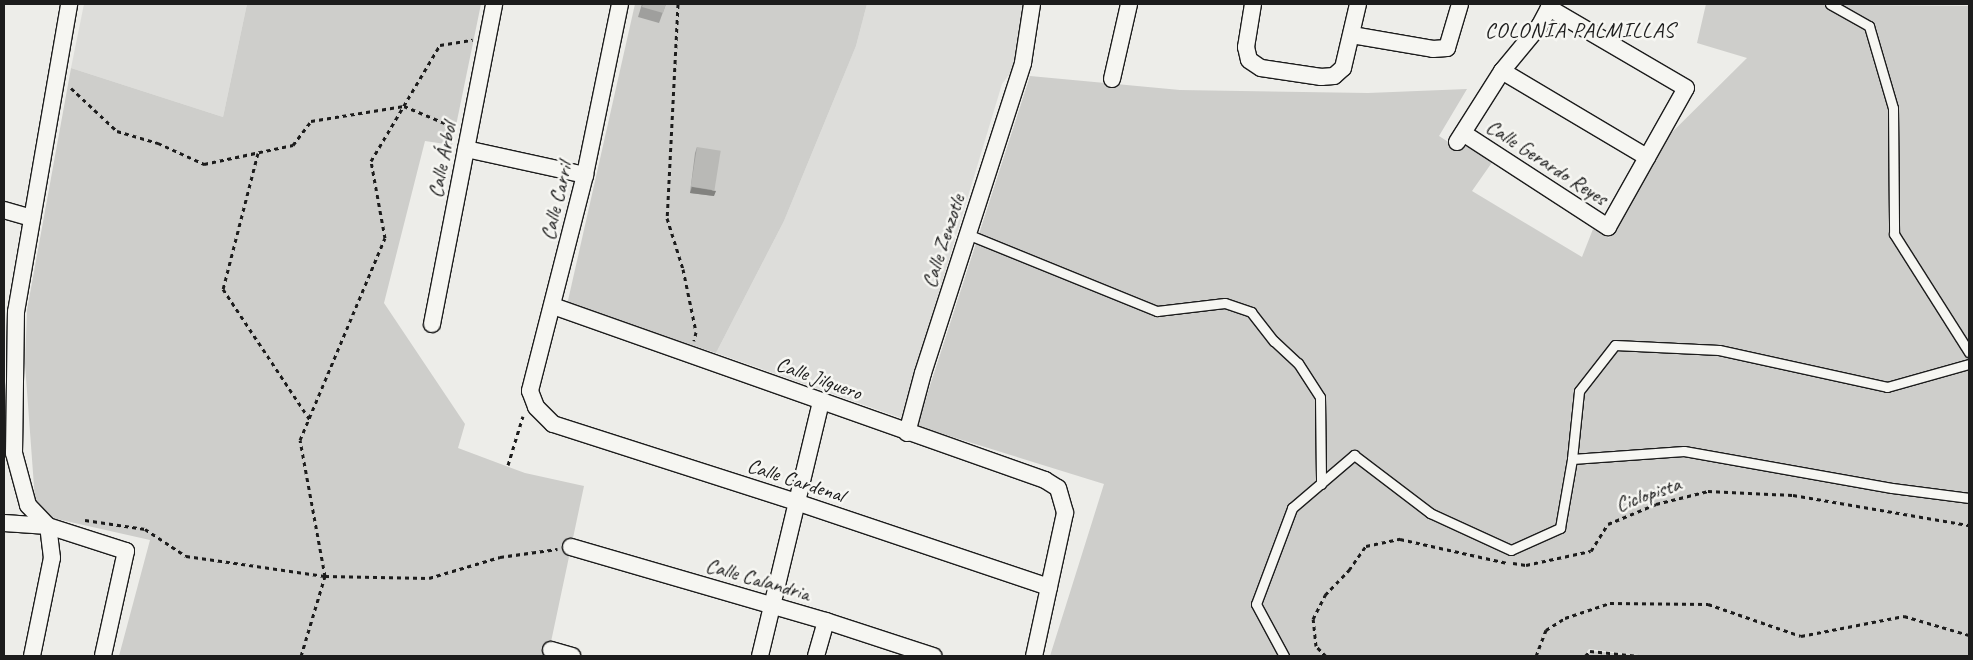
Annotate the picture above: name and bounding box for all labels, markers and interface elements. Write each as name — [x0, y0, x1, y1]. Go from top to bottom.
district label: COLONIA PALMILLAS — [1484, 18, 1676, 44]
street label: Calle Gerardo Reyes — [1482, 114, 1612, 210]
street label: Calle Árbol — [422, 120, 462, 200]
street label: Calle Carril — [535, 159, 577, 243]
street label: Calle Zenzotle — [916, 192, 970, 290]
street label: Calle Jilguero — [773, 351, 865, 405]
street label: Calle Cardenal — [744, 452, 848, 508]
street label: Ciclopista — [1612, 471, 1684, 517]
street label: Calle Calandria — [703, 552, 813, 606]

